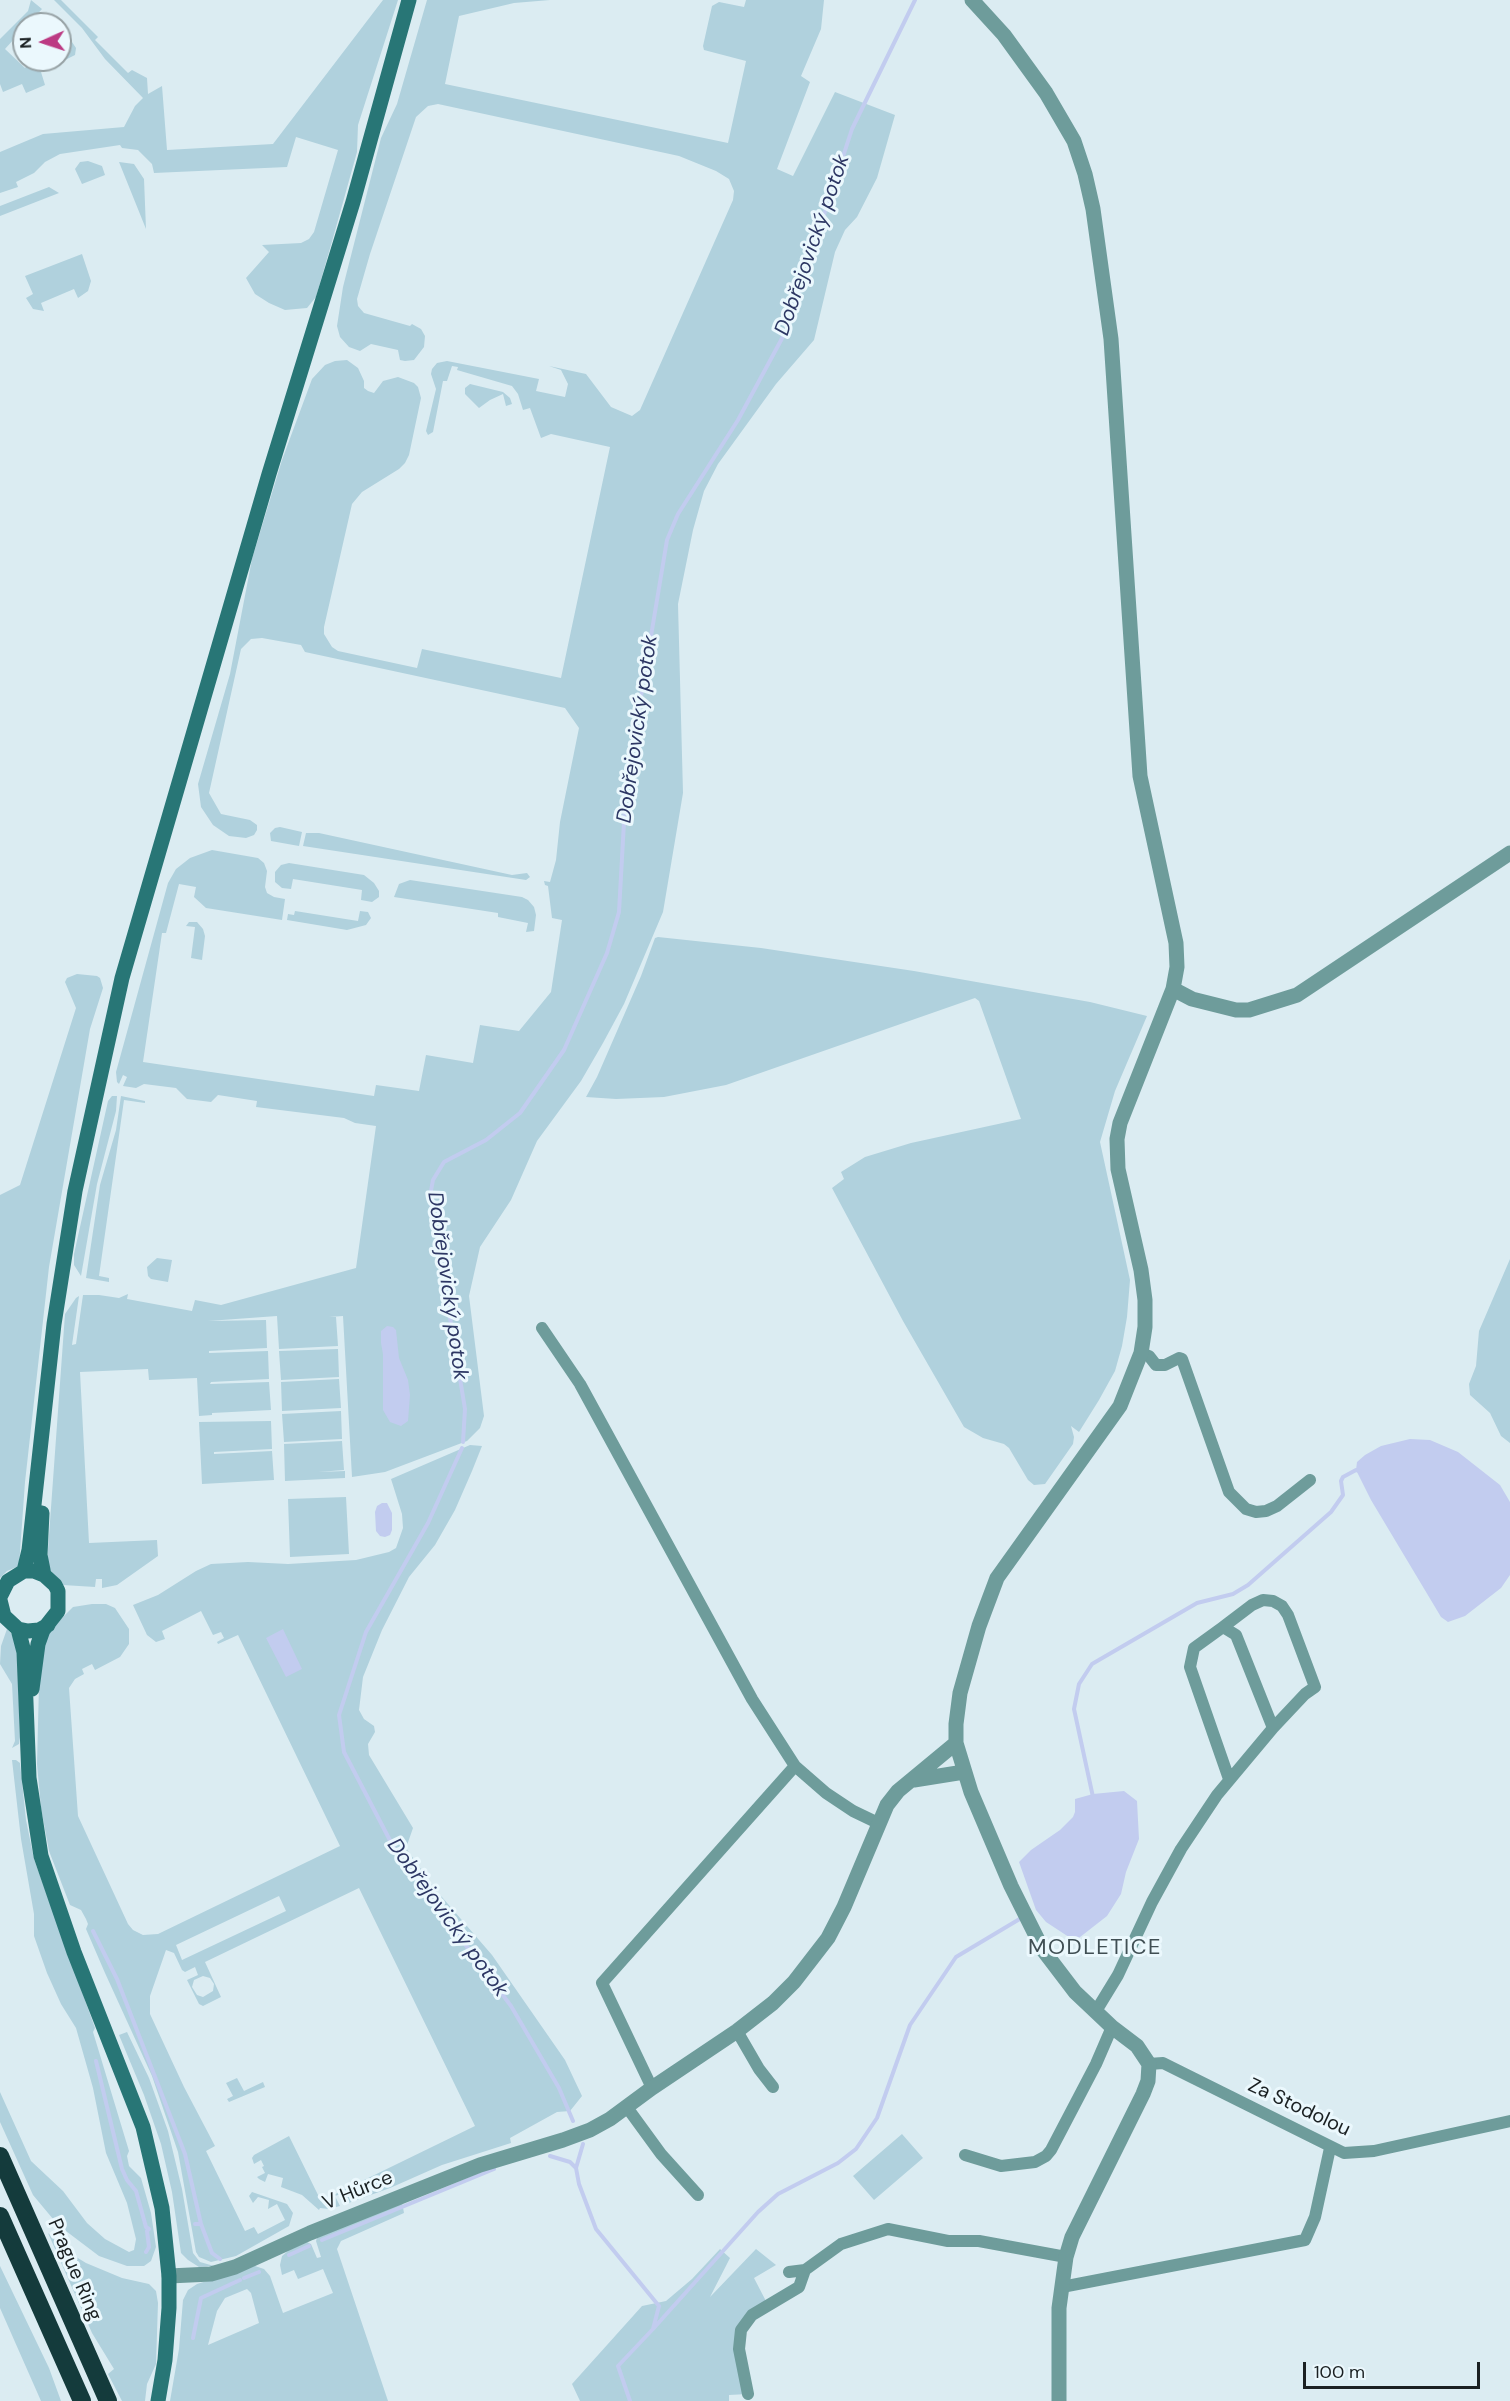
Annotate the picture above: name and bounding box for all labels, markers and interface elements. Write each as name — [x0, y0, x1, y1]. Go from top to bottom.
north arrow — [12, 12, 72, 72]
text: N — [15, 36, 36, 49]
water label: Dobřejovický potok — [770, 151, 856, 339]
water label: Dobřejovický potok — [612, 633, 664, 825]
water label: Dobřejovický potok — [421, 1190, 473, 1382]
water label: Dobřejovický potok — [381, 1834, 513, 2002]
district label: MODLETICE — [1028, 1935, 1162, 1961]
street label: Za Stodolou — [1244, 2074, 1354, 2142]
street label: V Hůrce — [319, 2166, 397, 2216]
street label: Prague Ring — [42, 2215, 106, 2325]
scale bar — [1306, 2350, 1483, 2388]
text: 100 m — [1314, 2360, 1365, 2384]

